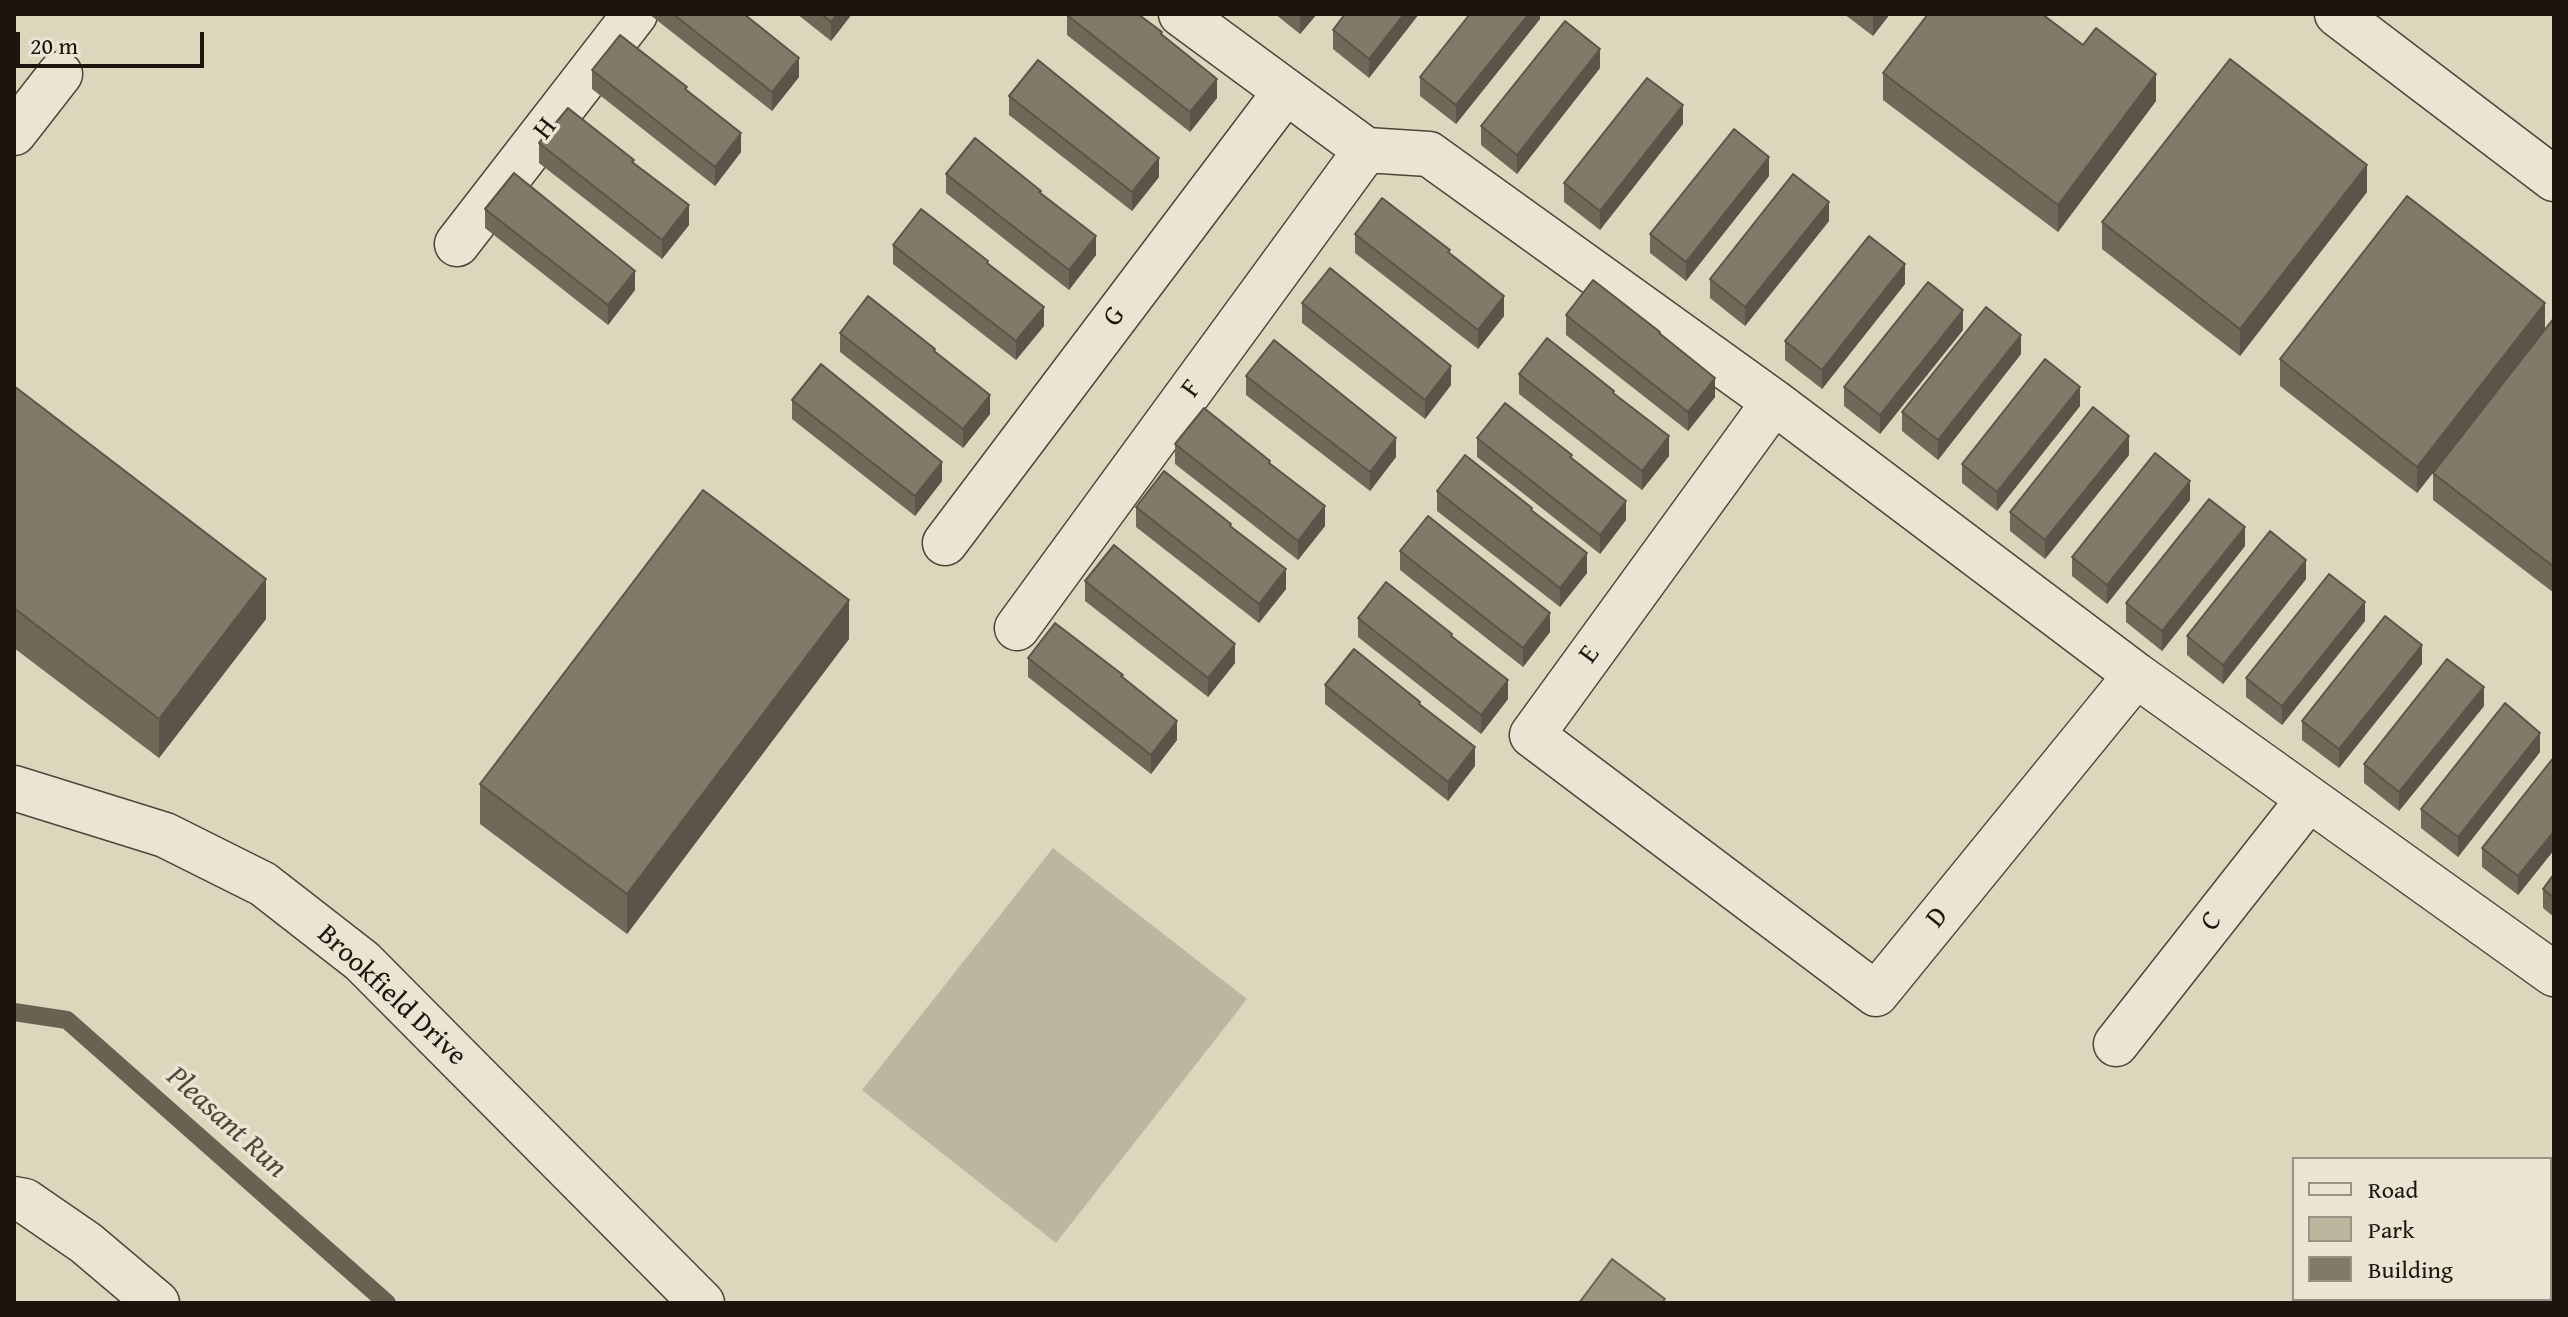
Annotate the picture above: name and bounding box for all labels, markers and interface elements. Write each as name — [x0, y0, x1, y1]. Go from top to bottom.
scale bar — [20, 16, 208, 66]
text: 20 m — [30, 28, 78, 63]
street label: H — [527, 111, 565, 147]
street label: G — [1097, 300, 1133, 334]
street label: F — [1174, 374, 1210, 404]
street label: E — [1572, 639, 1608, 671]
street label: D — [1920, 901, 1956, 935]
street label: C — [2194, 906, 2230, 938]
street label: Brookfield Drive — [309, 918, 473, 1074]
water label: Pleasant Run — [158, 1060, 294, 1186]
legend — [2292, 1157, 2552, 1301]
text: Road — [2368, 1172, 2418, 1207]
text: Park — [2368, 1212, 2414, 1247]
text: Building — [2368, 1252, 2453, 1287]

